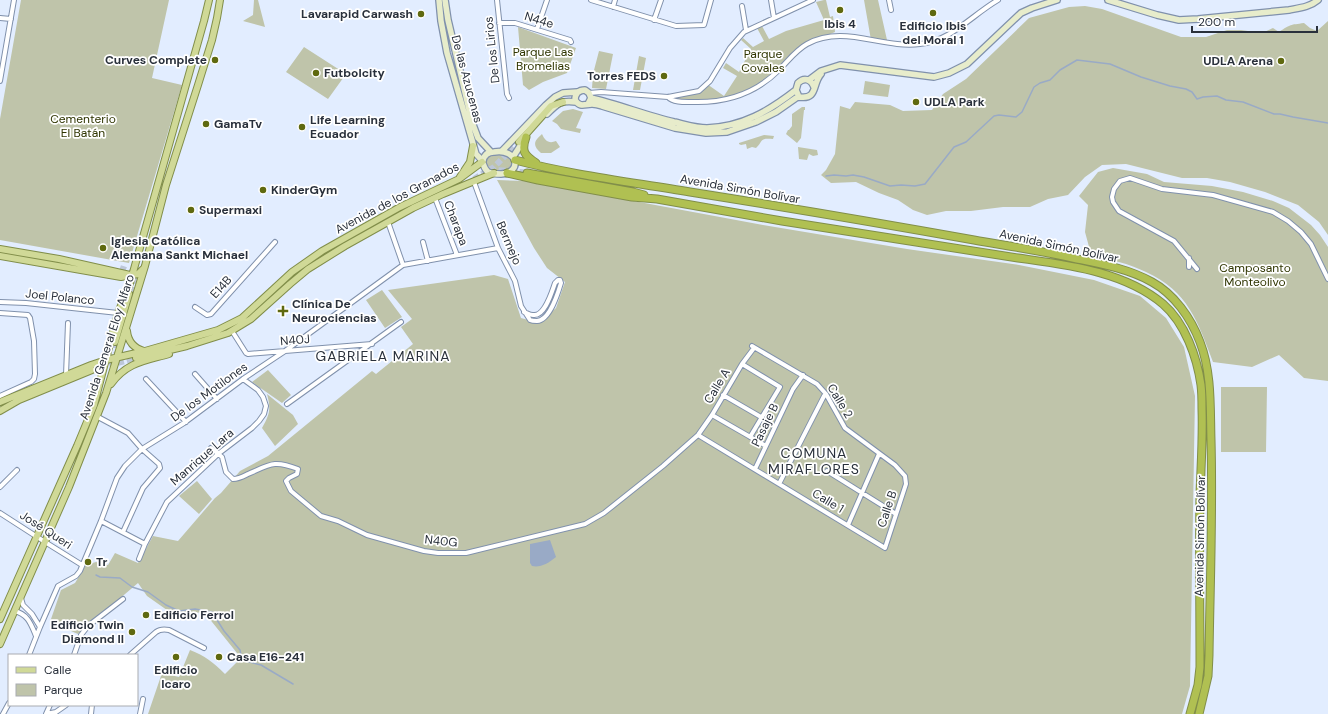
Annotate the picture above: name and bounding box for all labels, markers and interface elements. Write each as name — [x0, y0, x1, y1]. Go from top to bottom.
marker: Ibis 4 — [835, 5, 845, 15]
place label: Lavarapid Carwash — [301, 6, 413, 22]
street label: N44e — [522, 8, 556, 32]
marker: Edificio Ibis del Moral 1 — [928, 8, 938, 18]
scale bar — [1192, 8, 1317, 34]
marker: Lavarapid Carwash — [416, 9, 426, 19]
text: 200 m — [1198, 14, 1235, 30]
street label: De los Lirios — [481, 16, 503, 84]
place label: Ibis 4 — [824, 16, 856, 32]
place label: Edificio Ibis del Moral 1 — [900, 18, 966, 48]
street label: De las Azucenas — [448, 33, 486, 125]
park label: Parque Las Bromelias — [513, 44, 573, 74]
park label: Parque Covales — [741, 46, 785, 76]
place label: Curves Complete — [105, 52, 207, 68]
place label: UDLA Arena — [1203, 53, 1273, 69]
marker: Curves Complete — [210, 55, 220, 65]
marker: UDLA Arena — [1276, 56, 1286, 66]
place label: Futbolcity — [324, 65, 385, 81]
marker: Futbolcity — [311, 68, 321, 78]
place label: Torres FEDS — [587, 68, 656, 84]
marker: Torres FEDS — [659, 71, 669, 81]
place label: UDLA Park — [924, 94, 985, 110]
marker: UDLA Park — [911, 97, 921, 107]
park label: Cementerio El Batán — [50, 111, 116, 141]
place label: Life Learning Ecuador — [310, 112, 385, 142]
place label: GamaTv — [214, 116, 262, 132]
marker: GamaTv — [201, 119, 211, 129]
marker: Life Learning Ecuador — [297, 122, 307, 132]
street label: Avenida de los Granados — [332, 159, 462, 237]
street label: Avenida Simón Bolívar — [679, 171, 802, 208]
place label: KinderGym — [271, 182, 337, 198]
marker: KinderGym — [258, 185, 268, 195]
street label: Charapa — [440, 198, 472, 248]
place label: Supermaxi — [199, 202, 262, 218]
marker: Supermaxi — [186, 205, 196, 215]
street label: Bermejo — [493, 219, 525, 267]
street label: Avenida Simón Bolívar — [998, 226, 1121, 267]
place label: Iglesia Católica Alemana Sankt Michael — [111, 233, 248, 263]
marker: Iglesia Católica Alemana Sankt Michael — [98, 243, 108, 253]
park label: Camposanto Monteolivo — [1219, 260, 1291, 290]
street label: Avenida General Eloy Alfaro — [76, 272, 138, 422]
street label: E14B — [207, 272, 235, 302]
street label: Joel Polanco — [25, 285, 95, 309]
place label: Clínica De Neurociencias — [292, 296, 377, 326]
marker: Clínica De Neurociencias — [277, 305, 289, 317]
street label: N40J — [279, 331, 311, 349]
district label: GABRIELA MARINA — [316, 347, 450, 365]
street label: De los Motilones — [167, 359, 251, 425]
street label: Calle A — [700, 365, 734, 407]
street label: Calle 2 — [824, 381, 857, 421]
street label: Pasaje B — [748, 401, 782, 449]
street label: Manrique Lara — [167, 425, 237, 489]
district label: COMUNA MIRAFLORES — [768, 444, 860, 478]
street label: Avenida Simón Bolívar — [1191, 474, 1209, 597]
street label: Calle 1 — [809, 485, 847, 517]
street label: Calle B — [874, 489, 900, 529]
street label: José Queri — [17, 507, 75, 553]
street label: N40G — [424, 531, 458, 551]
place label: Tr — [96, 554, 108, 570]
marker: Tr — [83, 557, 93, 567]
place label: Edificio Ferrol — [154, 607, 234, 623]
marker: Edificio Ferrol — [141, 610, 151, 620]
place label: Edificio Twin Diamond II — [51, 617, 124, 647]
marker: Edificio Twin Diamond II — [127, 627, 137, 637]
place label: Casa E16-241 — [227, 649, 304, 665]
marker: Edificio Icaro — [171, 652, 181, 662]
marker: Casa E16-241 — [214, 652, 224, 662]
legend — [8, 654, 138, 706]
text: Calle — [44, 662, 71, 678]
place label: Edificio Icaro — [154, 662, 198, 692]
text: Parque — [44, 682, 83, 698]

